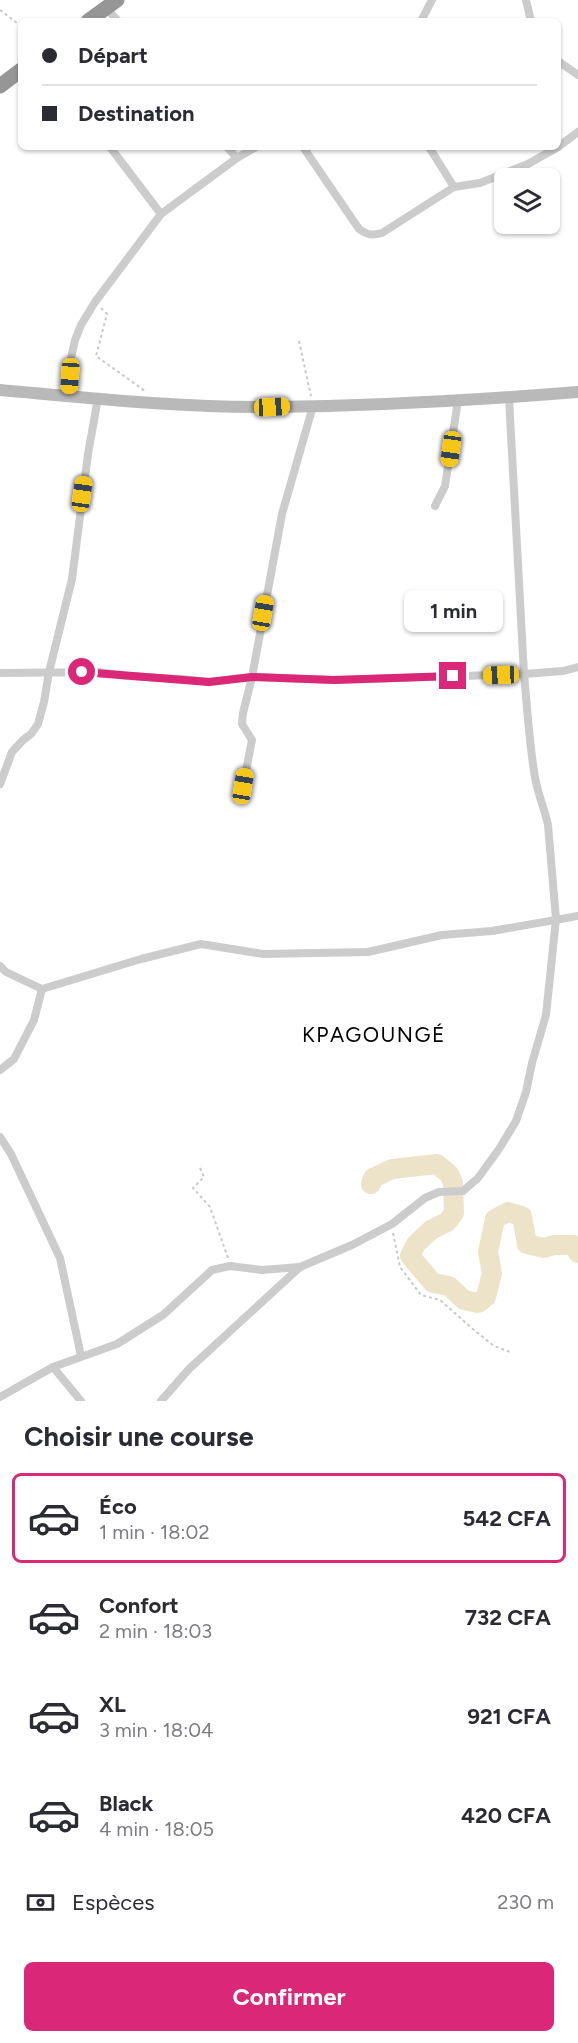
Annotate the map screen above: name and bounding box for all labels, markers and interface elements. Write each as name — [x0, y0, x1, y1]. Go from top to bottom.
text: Départ — [78, 42, 148, 69]
text: Destination — [78, 100, 195, 127]
map controls — [494, 168, 560, 234]
button: layers — [494, 168, 560, 234]
car — [60, 357, 80, 395]
car — [254, 397, 290, 417]
car — [440, 430, 462, 468]
car — [71, 475, 93, 513]
callout: 1 min — [404, 589, 502, 631]
car — [251, 594, 275, 632]
text: 1 min — [430, 599, 477, 623]
route start — [68, 658, 95, 685]
route end — [439, 662, 466, 689]
car — [483, 665, 519, 685]
car — [231, 767, 255, 805]
district label: KPAGOUNGÉ — [302, 1022, 446, 1047]
text: Choisir une course — [24, 1420, 254, 1453]
icon: car — [27, 1491, 81, 1545]
text: Éco — [99, 1493, 137, 1520]
text: 542 CFA — [462, 1505, 551, 1532]
text: 1 min · 18:02 — [99, 1520, 210, 1544]
icon: car — [27, 1590, 81, 1644]
text: Confort — [99, 1592, 179, 1619]
text: 732 CFA — [465, 1604, 551, 1631]
text: 2 min · 18:03 — [99, 1619, 212, 1643]
icon: car — [27, 1689, 81, 1743]
text: XL — [99, 1691, 126, 1718]
text: 921 CFA — [467, 1703, 551, 1730]
text: 3 min · 18:04 — [99, 1718, 213, 1742]
icon: car — [27, 1788, 81, 1842]
text: Black — [99, 1790, 153, 1817]
text: 420 CFA — [461, 1802, 551, 1829]
text: 4 min · 18:05 — [99, 1817, 214, 1841]
icon: cash — [24, 1886, 57, 1919]
text: Espèces — [72, 1889, 154, 1916]
text: 230 m — [497, 1890, 554, 1914]
button: Confirmer — [24, 1962, 554, 2031]

